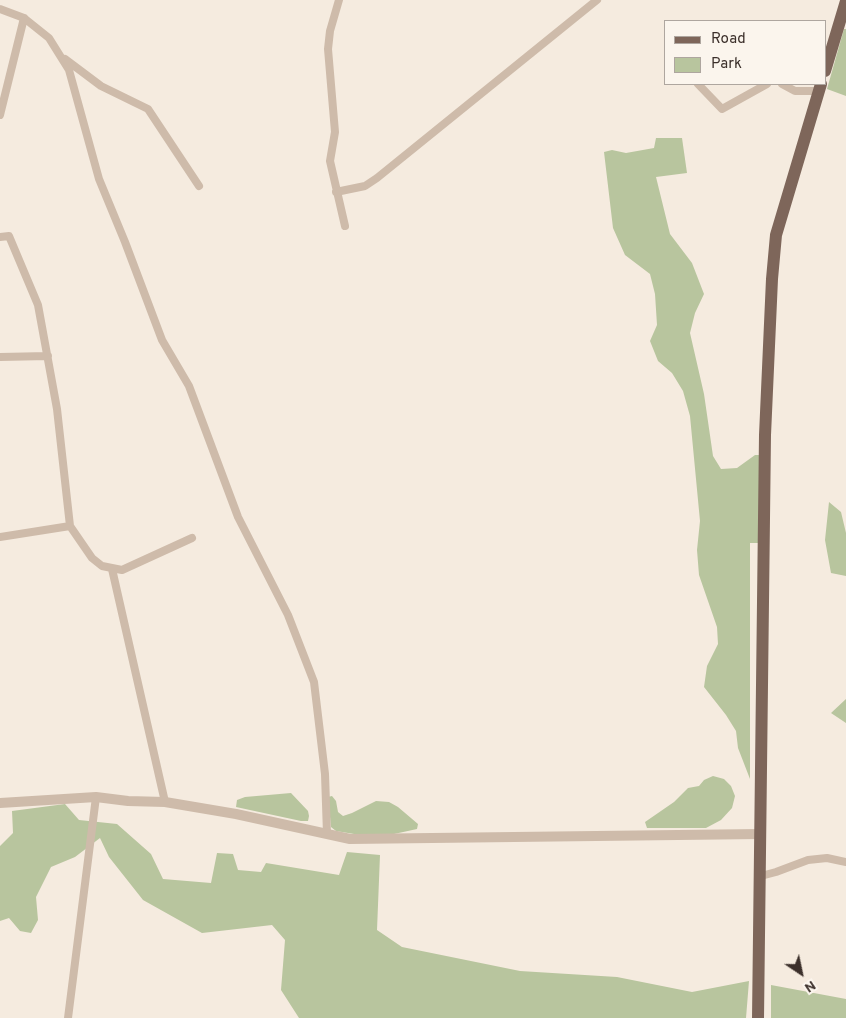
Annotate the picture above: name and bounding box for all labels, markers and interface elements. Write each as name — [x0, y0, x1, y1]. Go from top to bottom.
legend — [664, 20, 826, 85]
text: Road — [711, 30, 746, 49]
text: Park — [711, 55, 742, 74]
north arrow — [776, 948, 826, 998]
text: N — [801, 976, 819, 996]

